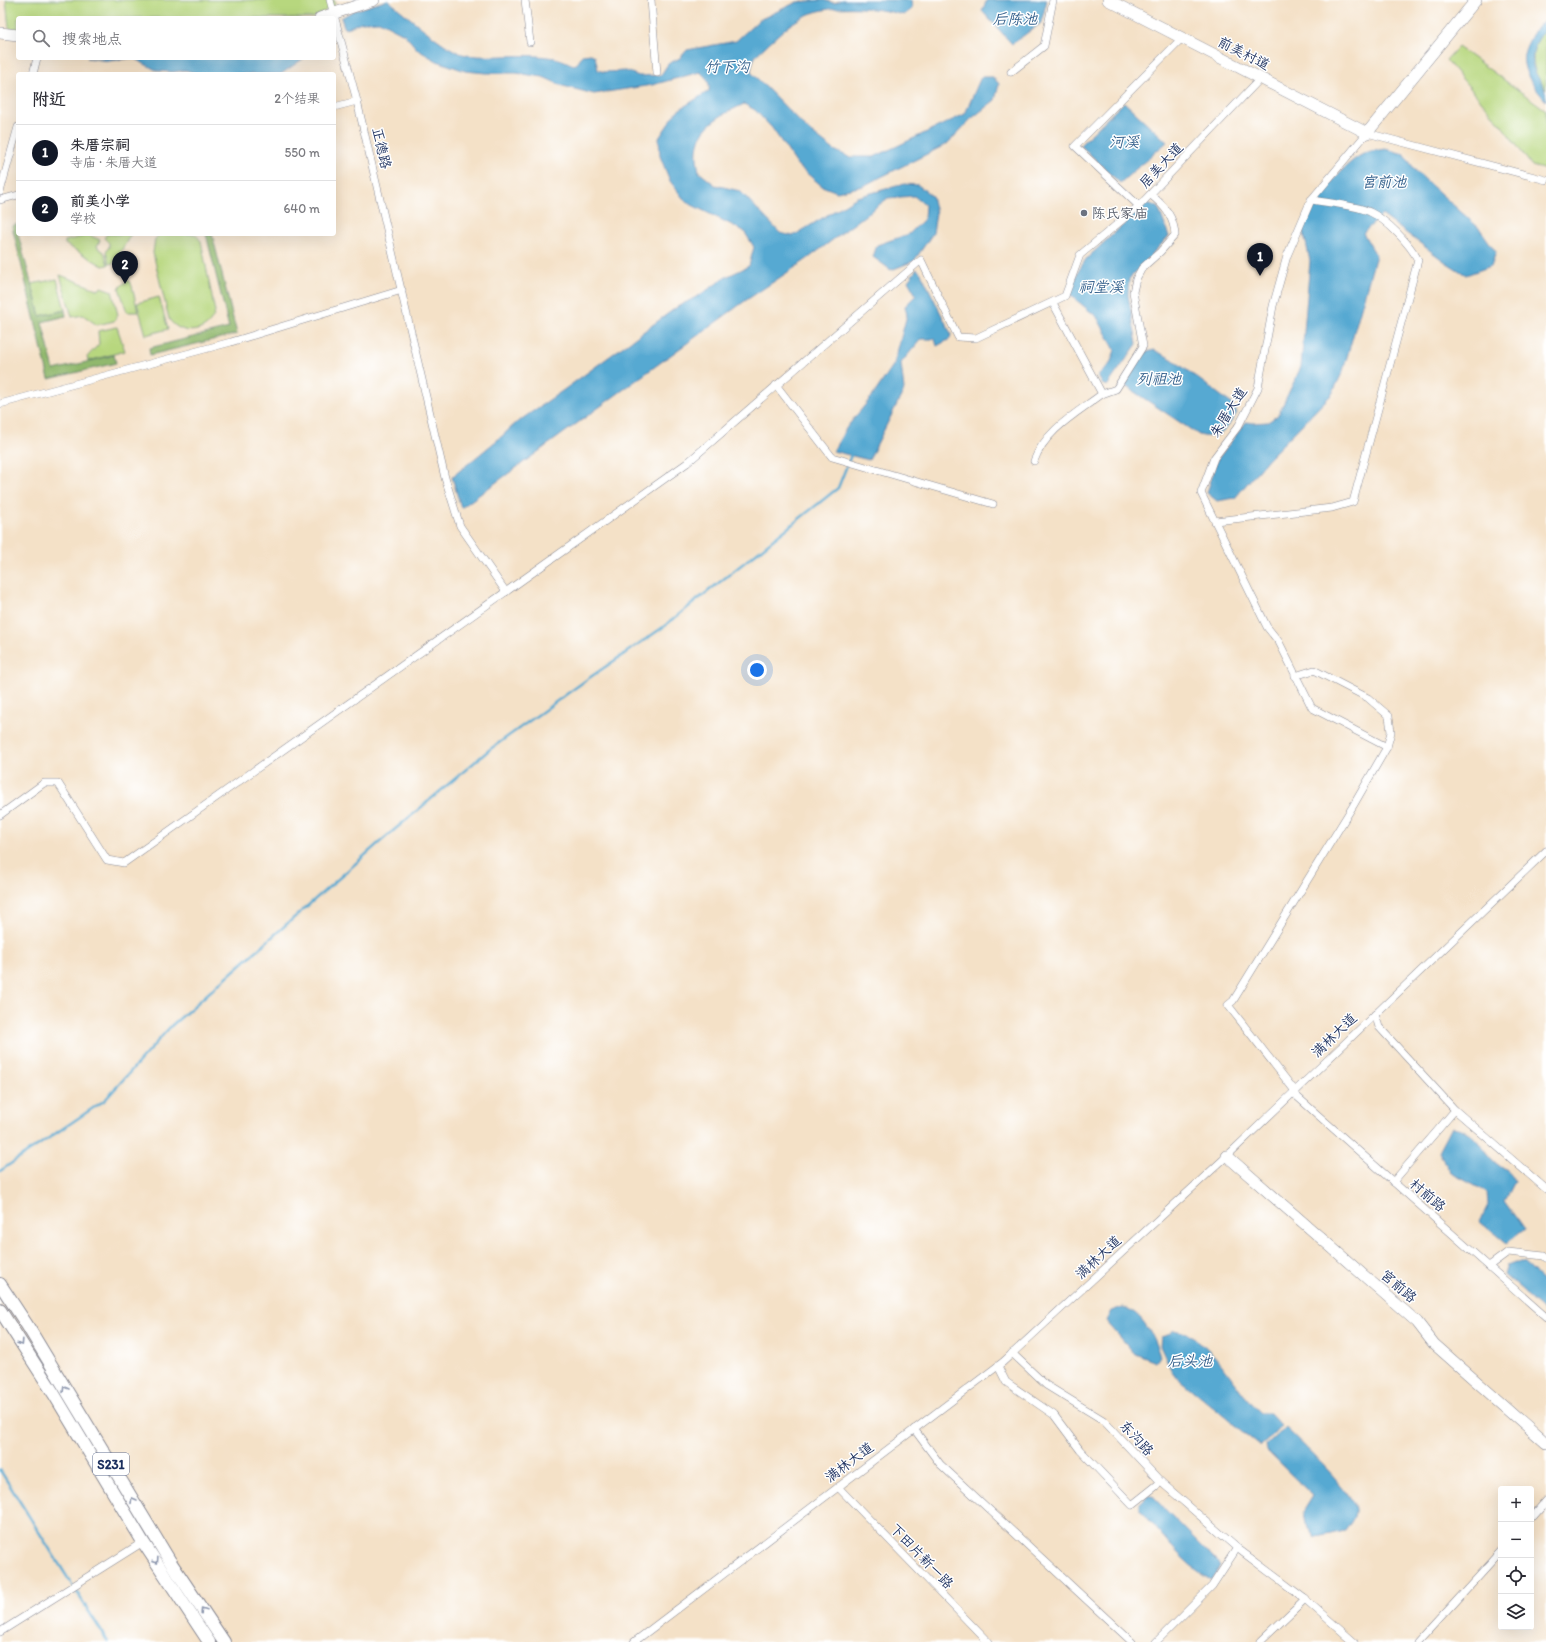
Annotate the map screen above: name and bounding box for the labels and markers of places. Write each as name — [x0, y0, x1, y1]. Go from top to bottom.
place label: 陈氏家庙 — [1092, 205, 1148, 222]
marker: 陈氏家庙 — [1079, 208, 1089, 218]
pin: 1 — [1247, 243, 1273, 276]
pin: 2 — [112, 251, 138, 284]

